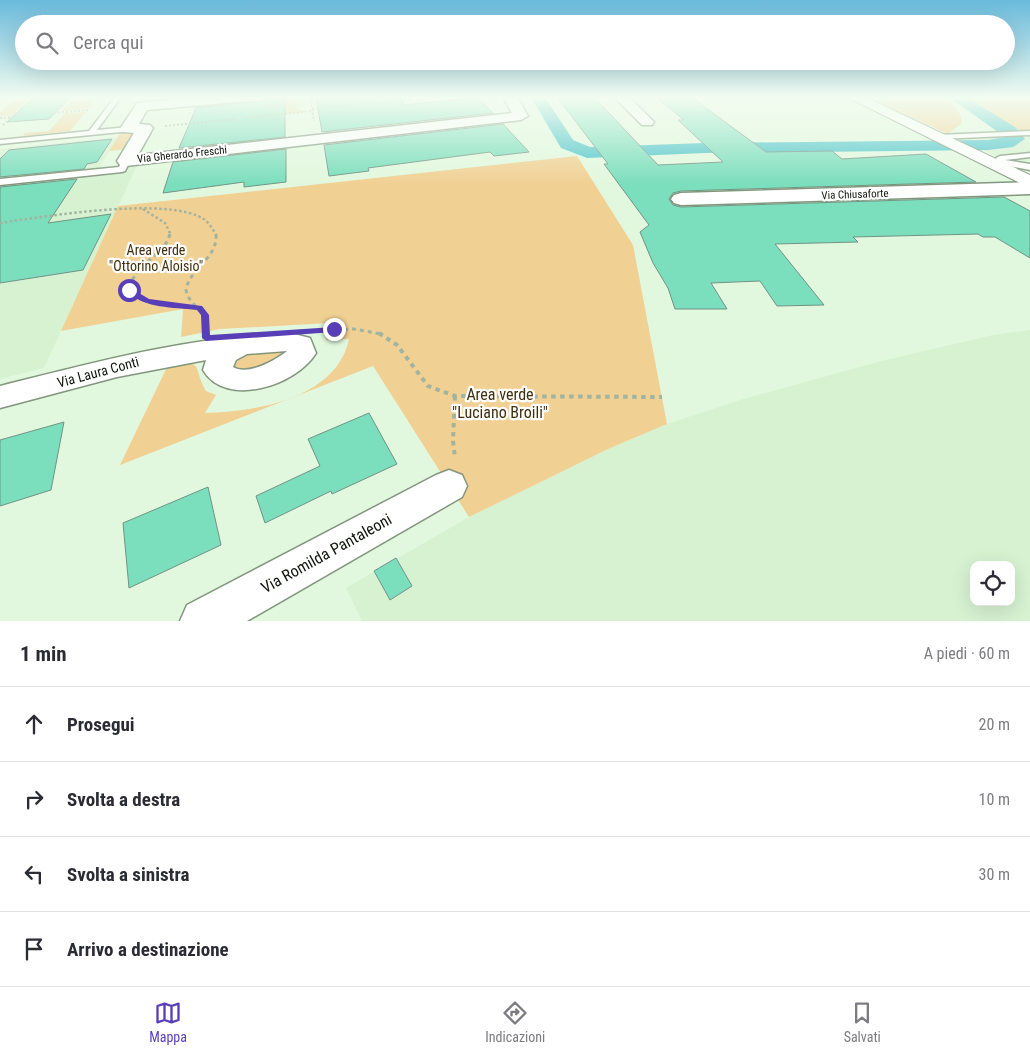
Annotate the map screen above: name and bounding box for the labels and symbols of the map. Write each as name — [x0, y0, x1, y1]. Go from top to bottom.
street label: Via Gherardo Freschi — [137, 143, 228, 166]
street label: Via Chiusaforte — [821, 187, 889, 202]
park label: Area verde "Ottorino Aloisio" — [109, 242, 203, 274]
route start — [118, 279, 141, 302]
route end — [323, 318, 346, 341]
street label: Via Laura Conti — [55, 353, 141, 391]
park label: Area verde "Luciano Broili" — [452, 385, 548, 422]
street label: Via Romilda Pantaleoni — [258, 510, 395, 597]

